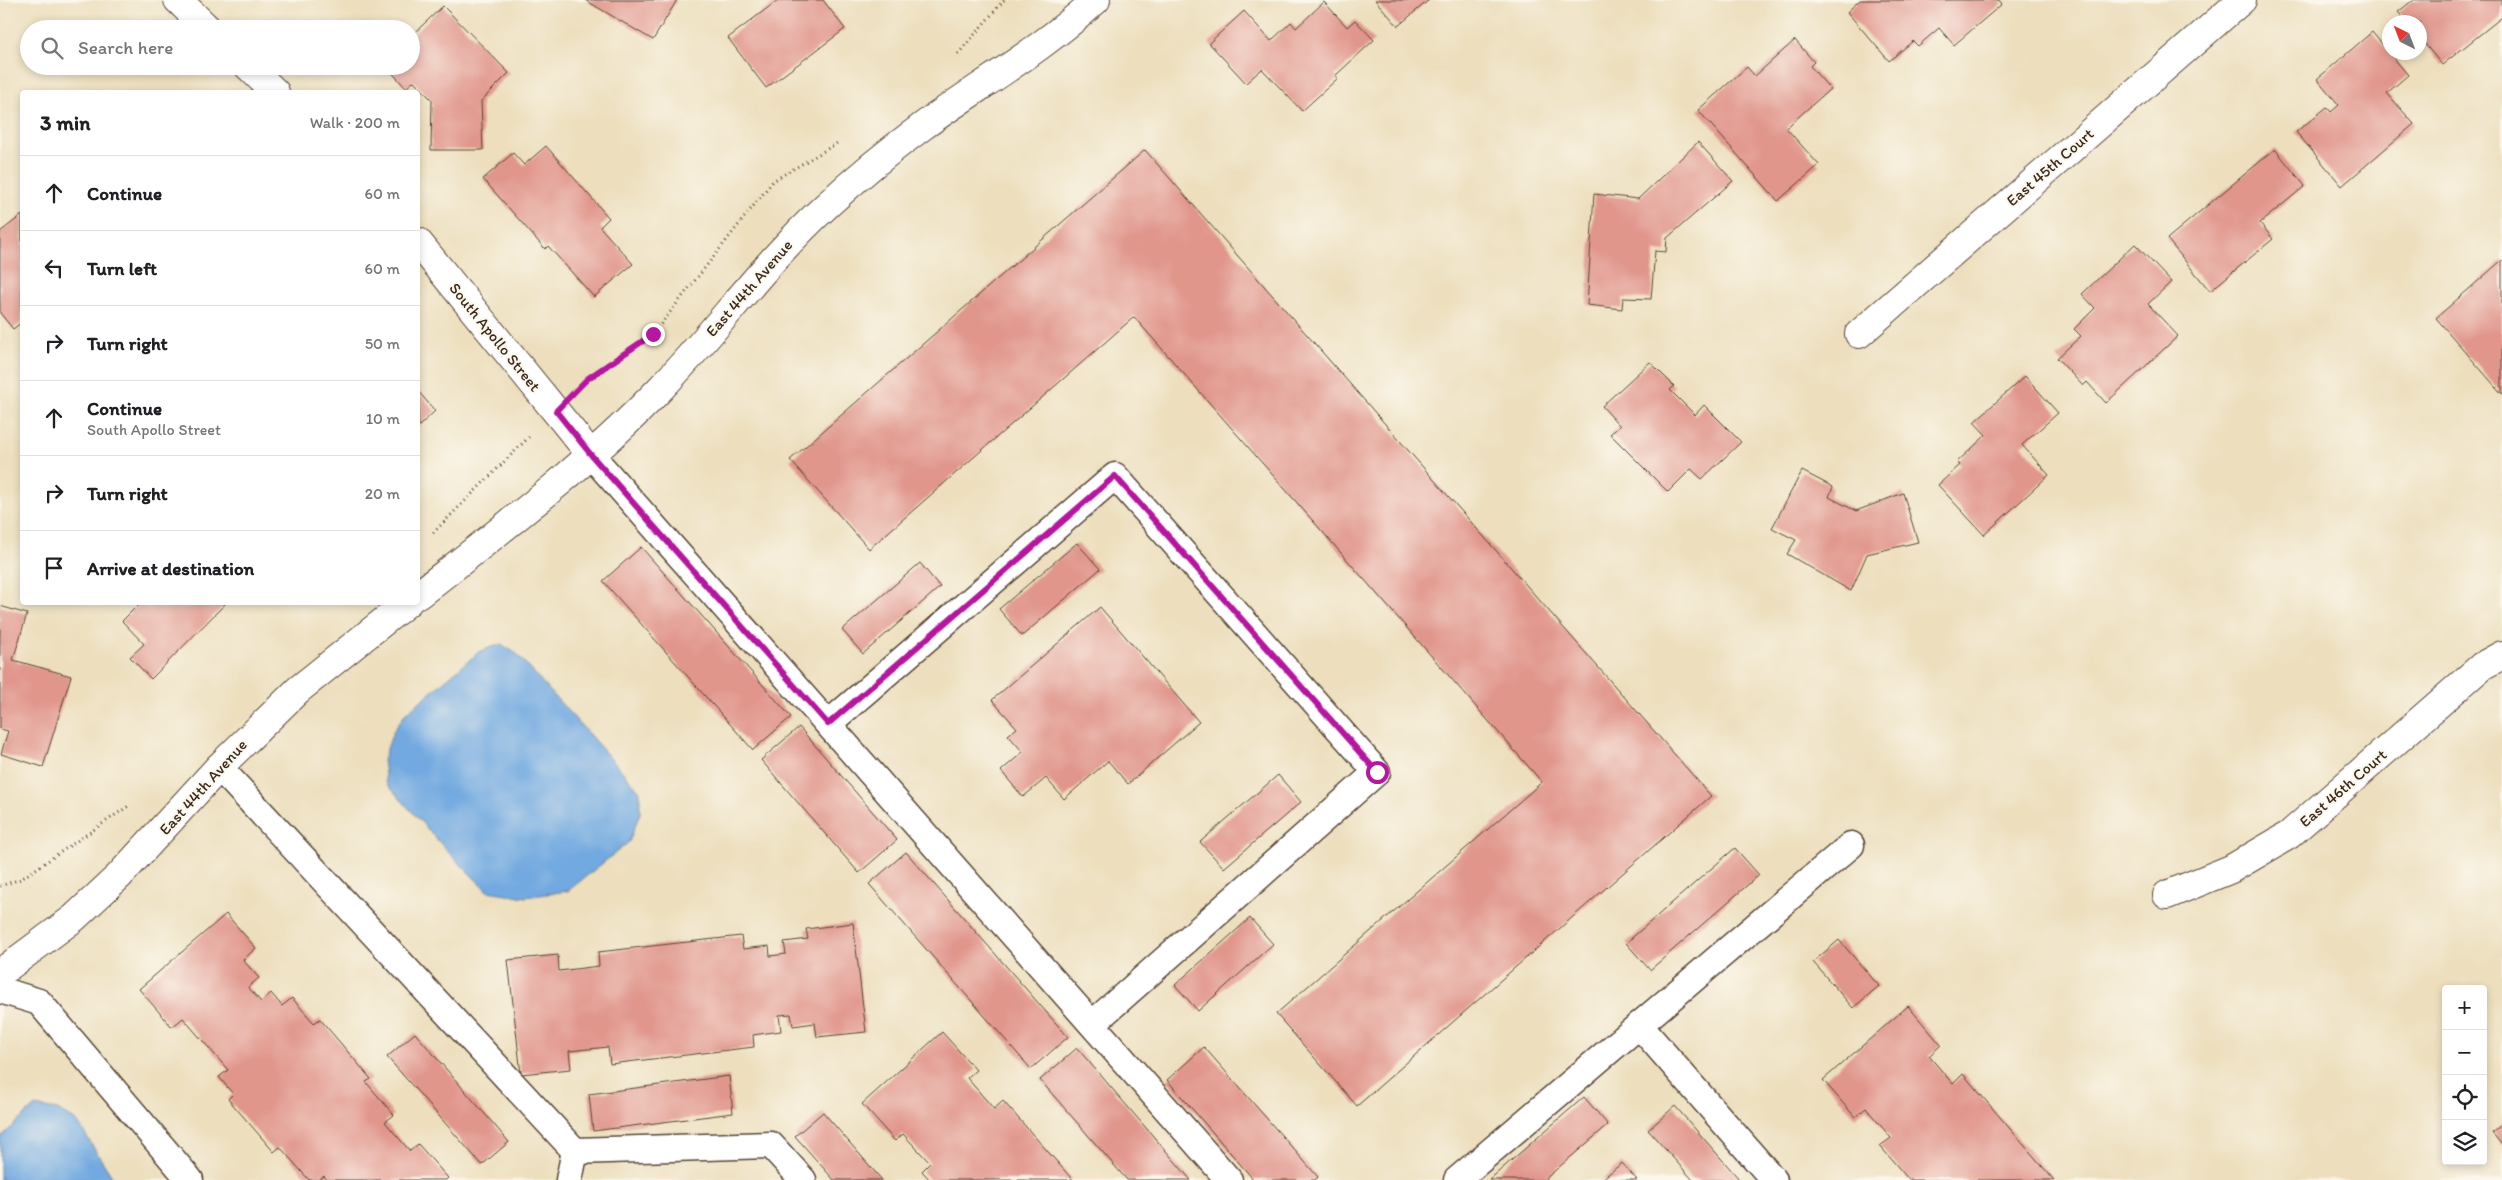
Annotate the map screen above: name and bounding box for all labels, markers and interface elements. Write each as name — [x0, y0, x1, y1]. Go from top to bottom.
north arrow — [2382, 15, 2427, 60]
search box — [20, 20, 420, 75]
icon: search — [38, 34, 66, 62]
text: Search here — [78, 36, 173, 59]
text: 3 min — [40, 110, 90, 135]
text: Walk · 200 m — [310, 113, 400, 132]
street label: East 45th Court — [2002, 124, 2098, 210]
icon: ahead — [40, 179, 68, 207]
text: Continue — [87, 182, 162, 205]
text: 60 m — [365, 184, 400, 203]
street label: East 44th Avenue — [702, 235, 796, 340]
icon: left — [40, 254, 68, 282]
text: Turn left — [87, 257, 157, 280]
text: 60 m — [365, 259, 400, 278]
street label: South Apollo Street — [445, 279, 545, 395]
route end — [642, 323, 665, 346]
icon: right — [40, 329, 68, 357]
text: Turn right — [87, 332, 168, 355]
text: 50 m — [365, 334, 400, 353]
text: Continue — [87, 397, 162, 420]
icon: ahead — [40, 404, 68, 432]
text: 10 m — [366, 409, 400, 428]
text: South Apollo Street — [87, 420, 221, 439]
icon: right — [40, 479, 68, 507]
text: Turn right — [87, 482, 168, 505]
text: 20 m — [365, 484, 400, 503]
icon: arrive — [40, 554, 68, 582]
text: Arrive at destination — [87, 557, 254, 580]
street label: East 44th Avenue — [155, 735, 251, 839]
street label: East 46th Court — [2295, 745, 2391, 831]
route start — [1366, 761, 1389, 784]
map controls — [2442, 985, 2487, 1165]
button: + — [2442, 985, 2487, 1030]
button: − — [2442, 1030, 2487, 1075]
button: locate — [2442, 1075, 2487, 1120]
button: layers — [2442, 1120, 2487, 1165]

